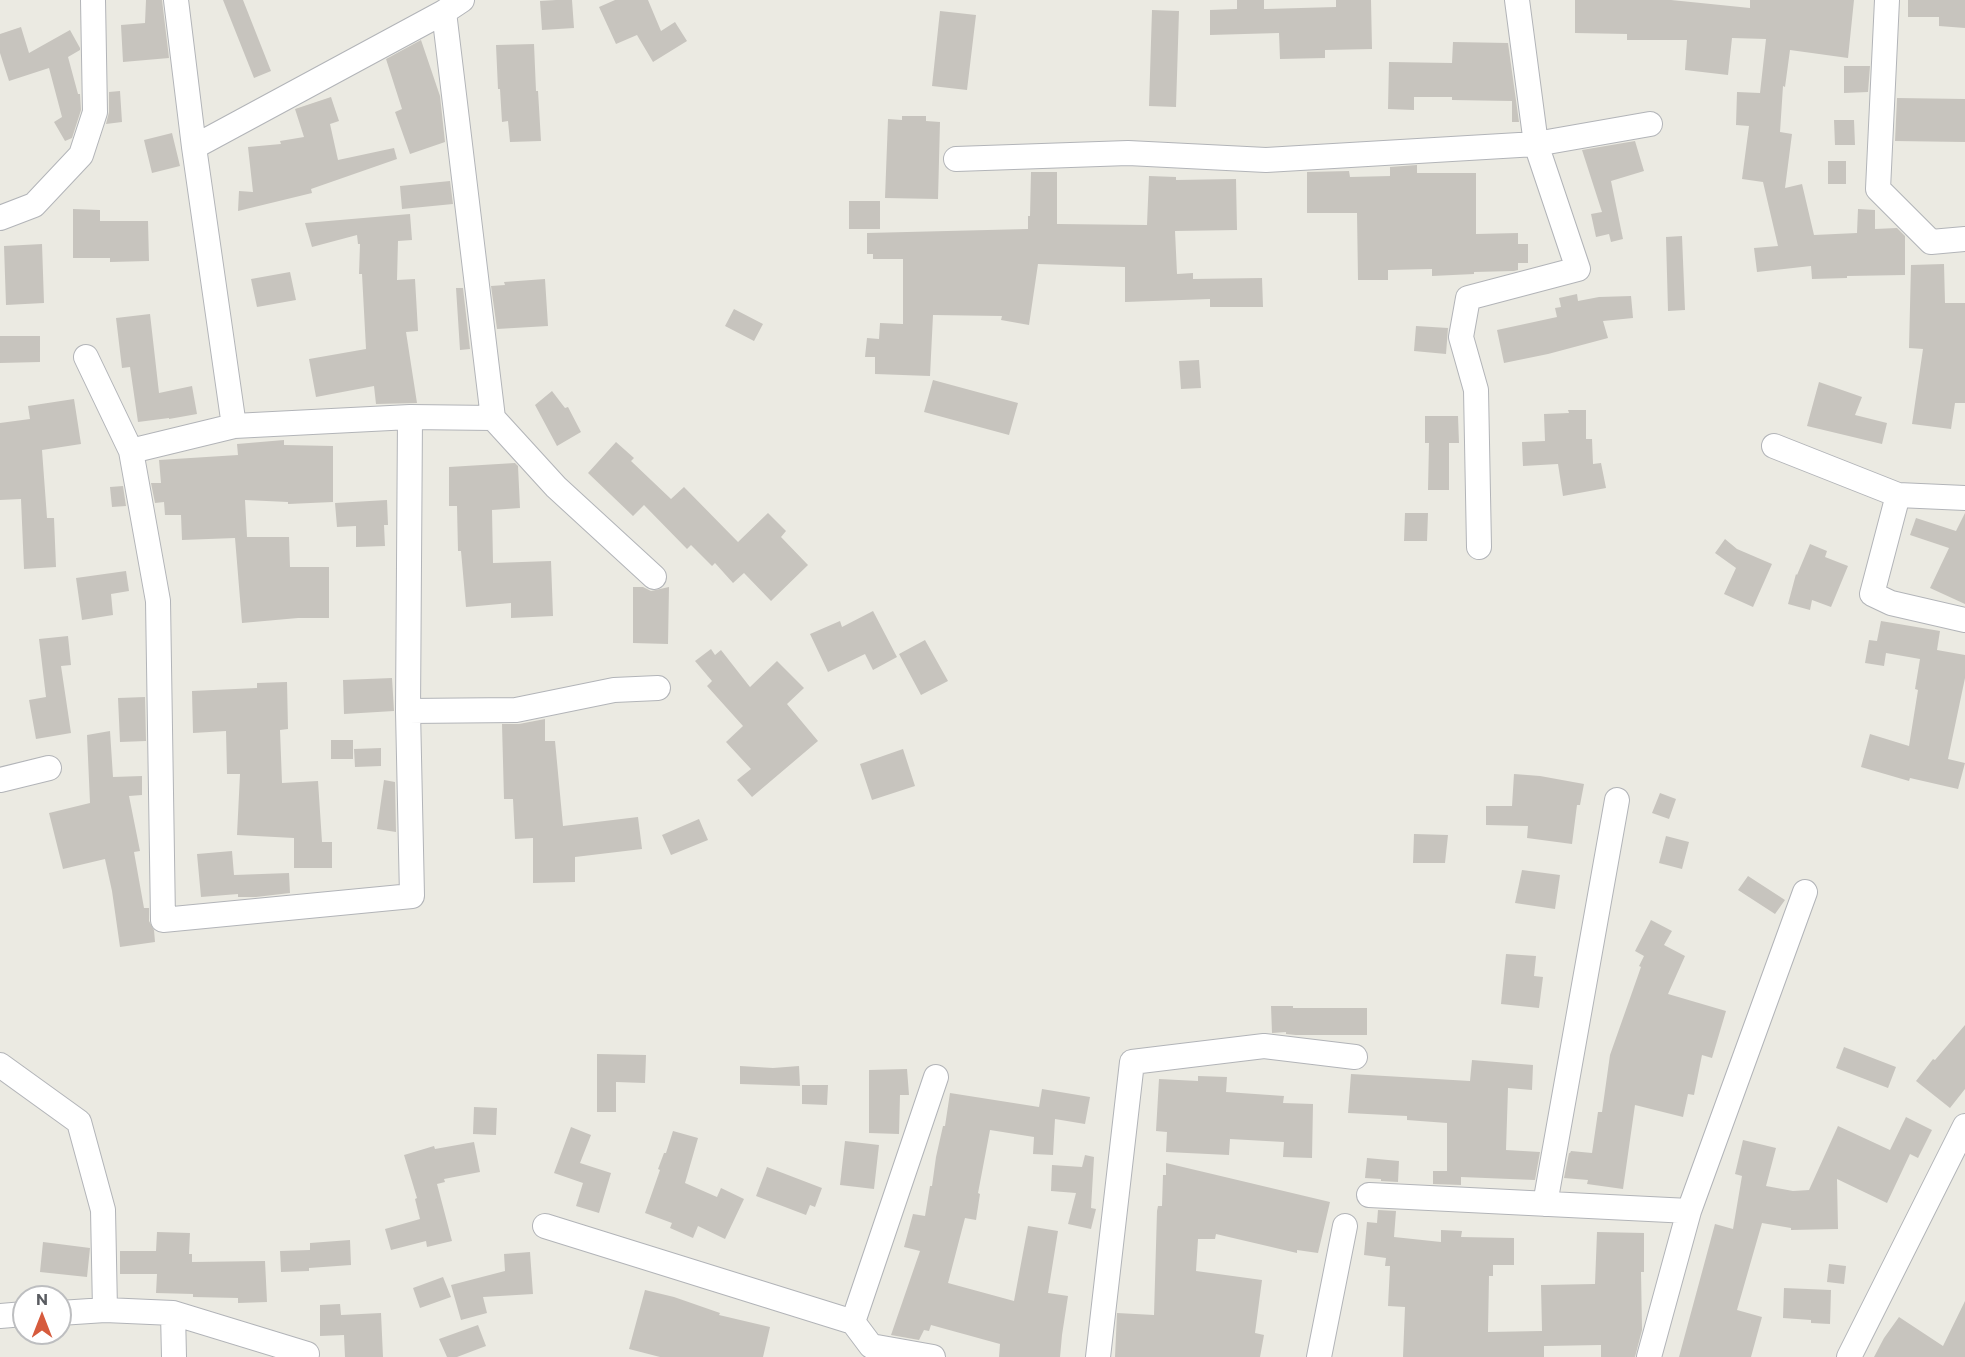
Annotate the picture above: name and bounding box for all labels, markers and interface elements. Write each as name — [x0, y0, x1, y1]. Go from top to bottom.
north arrow — [12, 1285, 72, 1345]
text: N — [36, 1289, 48, 1308]

